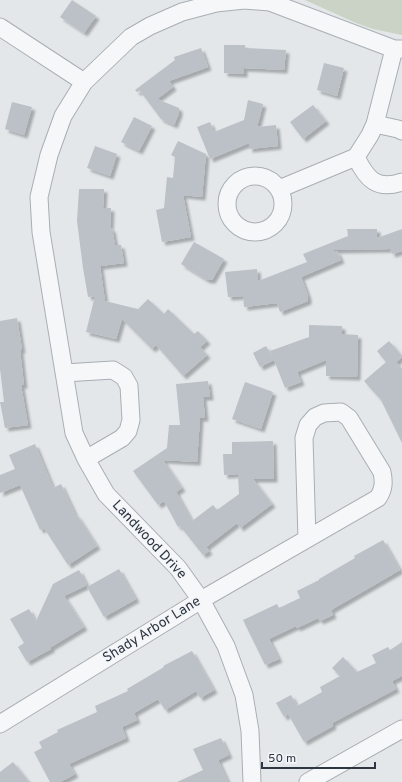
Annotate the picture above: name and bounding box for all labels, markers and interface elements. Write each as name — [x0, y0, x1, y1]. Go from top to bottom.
street label: Landwood Drive — [108, 497, 190, 583]
street label: Shady Arbor Lane — [100, 593, 204, 667]
scale bar — [262, 744, 375, 770]
text: 50 m — [268, 751, 296, 767]

